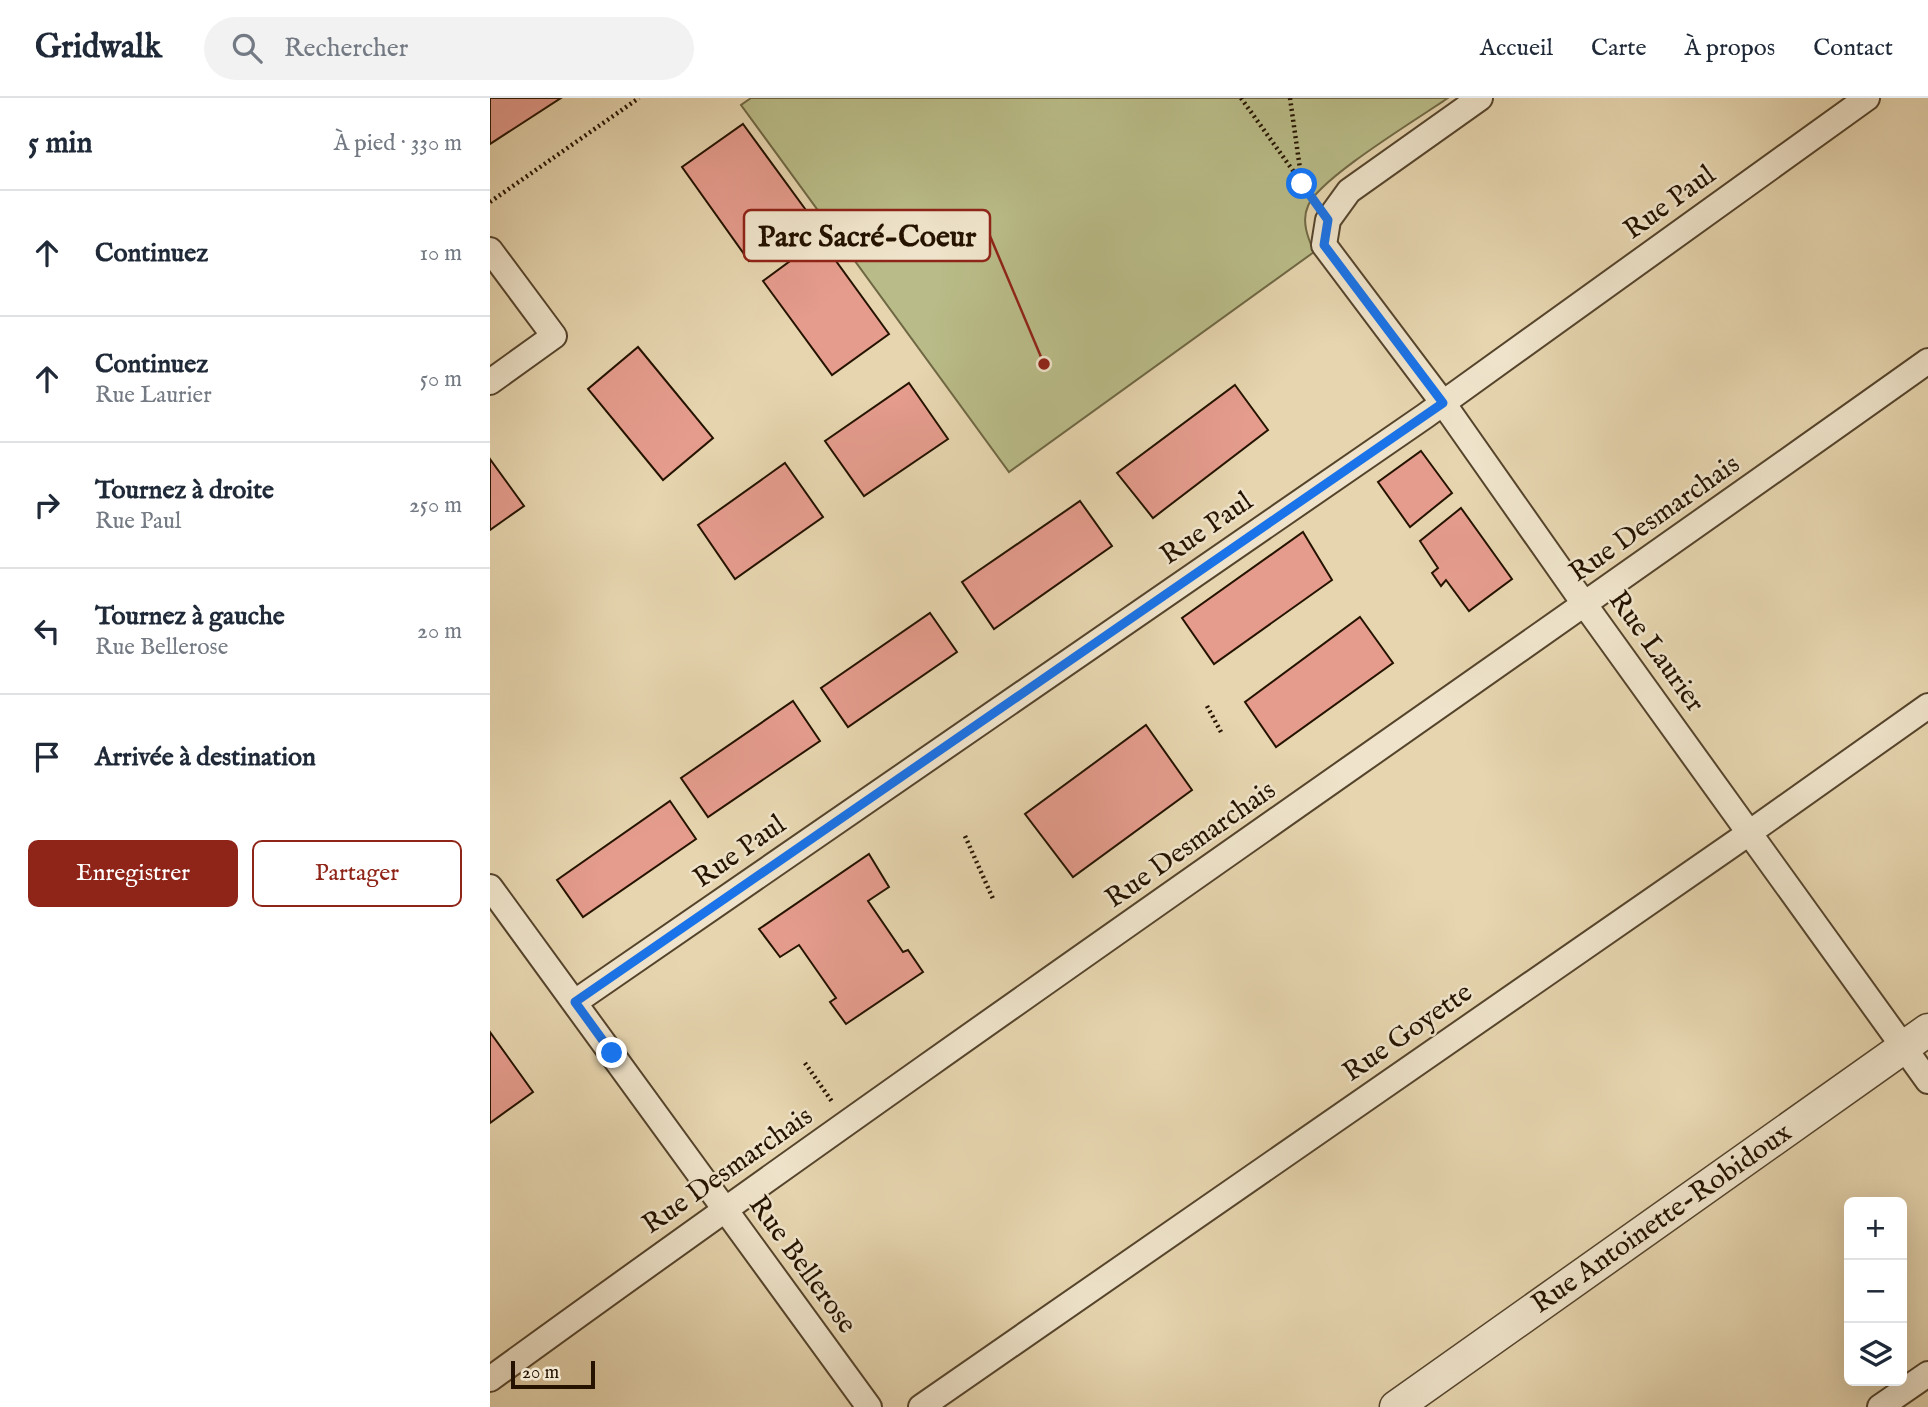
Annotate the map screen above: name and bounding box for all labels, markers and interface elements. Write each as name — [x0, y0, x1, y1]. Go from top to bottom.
search box — [204, 17, 694, 80]
text: Gridwalk — [35, 27, 162, 69]
icon: search — [228, 29, 266, 67]
text: Rechercher — [284, 32, 408, 65]
text: Accueil — [1480, 33, 1553, 64]
text: Carte — [1591, 33, 1647, 64]
text: À propos — [1685, 33, 1775, 64]
text: Contact — [1813, 33, 1893, 64]
text: 5 min — [28, 125, 93, 163]
text: À pied · 330 m — [334, 129, 462, 158]
street label: Rue Paul — [1617, 158, 1723, 248]
route start — [1286, 168, 1317, 199]
callout: Parc Sacré-Coeur — [744, 210, 990, 261]
text: Parc Sacré-Coeur — [758, 219, 977, 257]
icon: ahead — [28, 234, 66, 272]
text: Continuez — [95, 237, 208, 270]
text: 10 m — [419, 239, 462, 268]
text: Continuez — [95, 348, 208, 381]
icon: ahead — [28, 360, 66, 398]
text: 50 m — [420, 365, 462, 394]
text: Rue Laurier — [95, 381, 212, 410]
street label: Rue Desmarchais — [1563, 447, 1747, 591]
text: Tournez à droite — [95, 474, 274, 507]
street label: Rue Paul — [1154, 484, 1260, 573]
icon: right — [28, 486, 66, 524]
text: 250 m — [409, 491, 462, 520]
text: Rue Paul — [95, 507, 181, 536]
street label: Rue Laurier — [1600, 584, 1712, 720]
text: Tournez à gauche — [95, 600, 285, 633]
icon: left — [28, 612, 66, 650]
text: 20 m — [417, 617, 462, 646]
text: Rue Bellerose — [95, 633, 228, 662]
icon: arrive — [28, 738, 66, 776]
text: Arrivée à destination — [95, 741, 316, 774]
street label: Rue Desmarchais — [1099, 773, 1283, 917]
street label: Rue Paul — [687, 807, 793, 896]
button: Enregistrer — [28, 840, 238, 907]
button: Partager — [252, 840, 462, 907]
street label: Rue Goyette — [1336, 976, 1480, 1090]
route end — [596, 1037, 627, 1068]
street label: Rue Desmarchais — [636, 1099, 820, 1243]
street label: Rue Antoinette-Robidoux — [1525, 1116, 1799, 1322]
street label: Rue Bellerose — [740, 1189, 864, 1341]
map controls — [1844, 1197, 1907, 1386]
button: + — [1844, 1197, 1907, 1260]
button: − — [1844, 1260, 1907, 1323]
button: layers — [1844, 1323, 1907, 1386]
scale bar — [511, 1358, 595, 1390]
text: 20 m — [522, 1361, 559, 1385]

